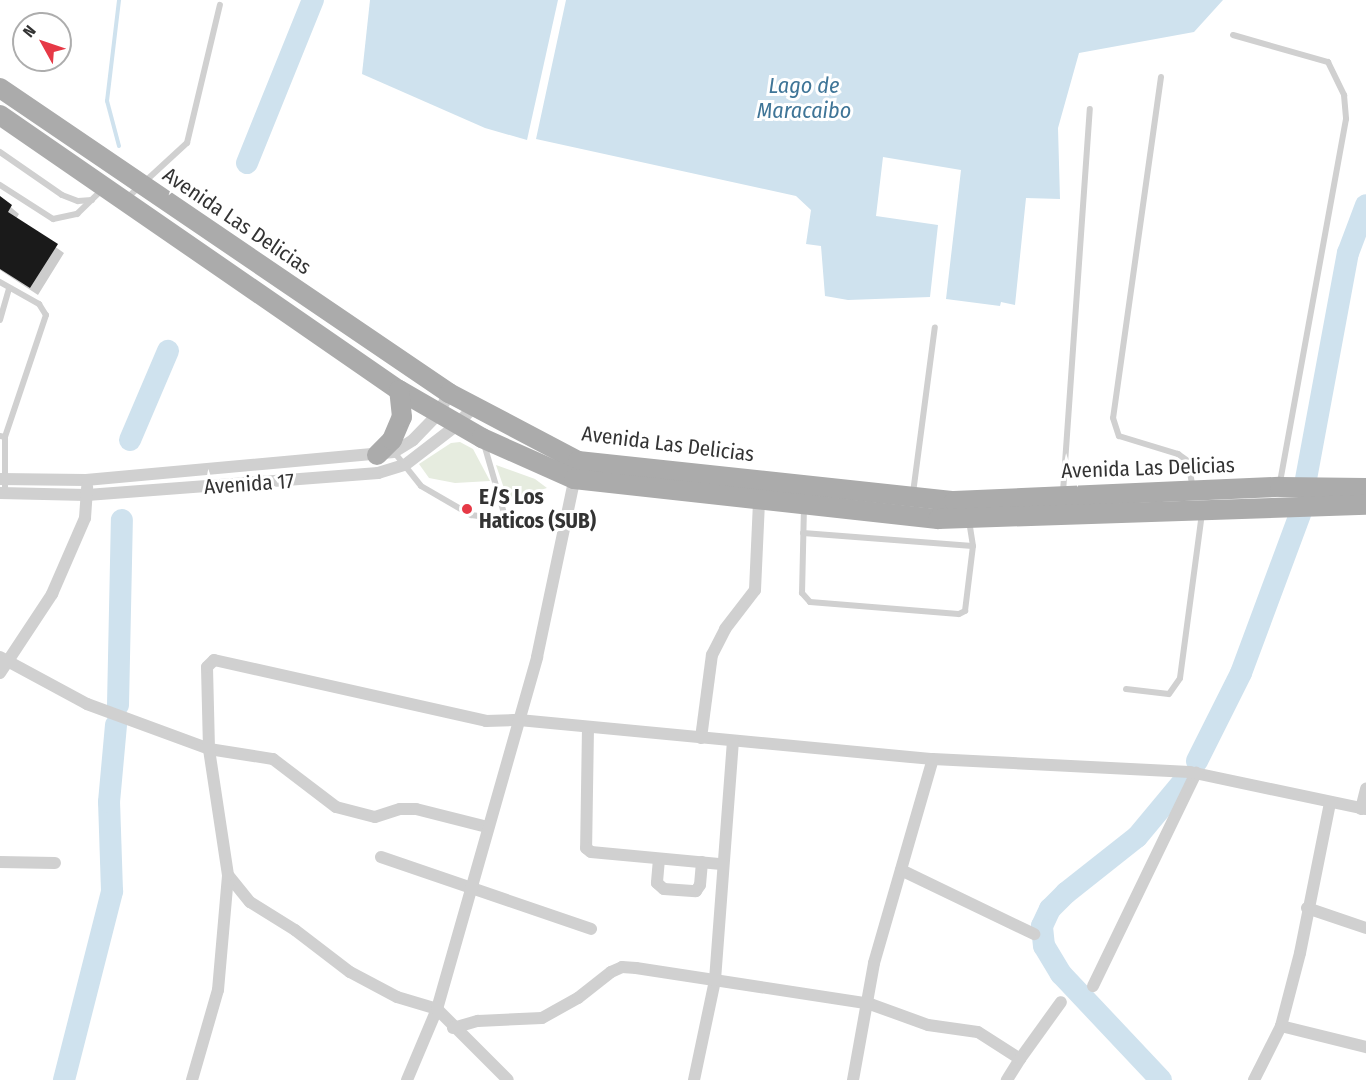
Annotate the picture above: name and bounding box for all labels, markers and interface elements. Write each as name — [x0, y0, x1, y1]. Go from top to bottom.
north arrow — [12, 12, 72, 72]
text: N — [19, 22, 40, 41]
water label: Lago de Maracaibo — [757, 72, 851, 124]
street label: Avenida Las Delicias — [158, 162, 316, 280]
street label: Avenida Las Delicias — [580, 421, 756, 467]
street label: Avenida Las Delicias — [1061, 452, 1235, 484]
street label: Avenida 17 — [203, 468, 295, 500]
place label: E/S Los Haticos (SUB) — [479, 484, 596, 534]
marker: E/S Los Haticos (SUB) — [460, 502, 474, 516]

